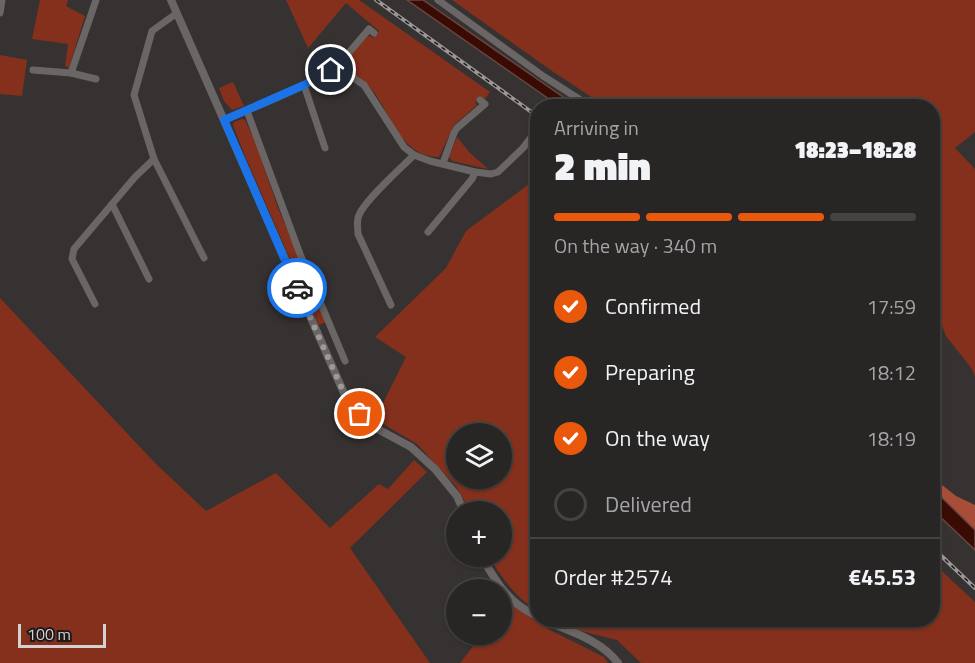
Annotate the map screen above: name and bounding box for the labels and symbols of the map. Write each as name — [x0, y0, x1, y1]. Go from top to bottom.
pin — [305, 44, 356, 95]
courier — [267, 258, 327, 318]
pin — [334, 388, 385, 439]
scale bar — [18, 621, 106, 648]

